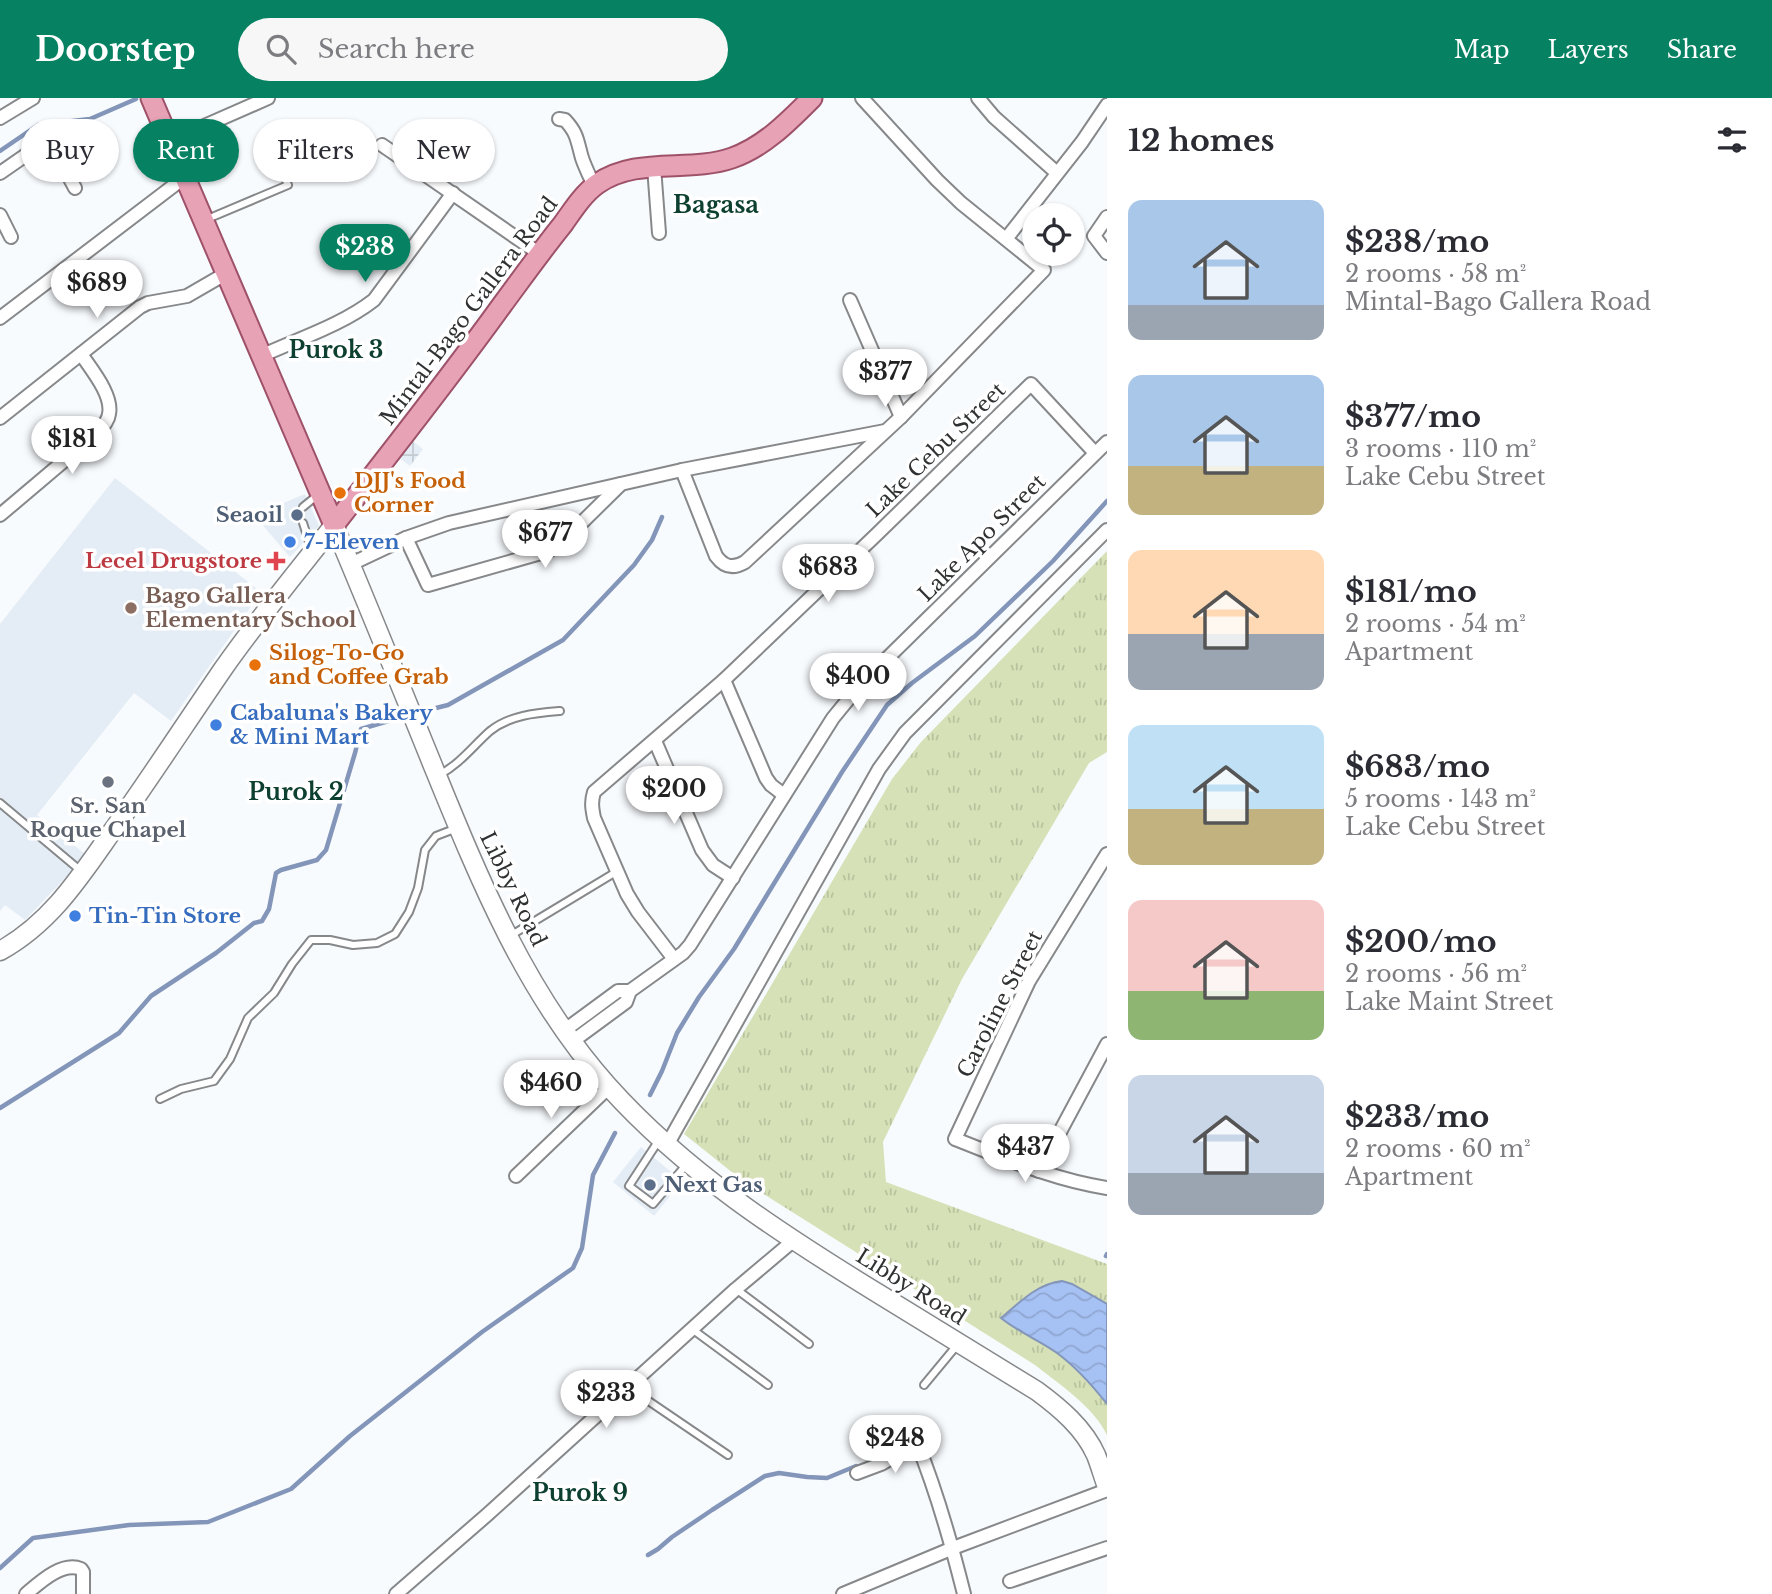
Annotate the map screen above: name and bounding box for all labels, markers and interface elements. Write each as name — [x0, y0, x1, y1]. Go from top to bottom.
search box — [238, 18, 728, 81]
text: Doorstep — [35, 29, 196, 70]
icon: search — [262, 30, 300, 68]
text: Search here — [318, 33, 475, 65]
text: Map — [1454, 35, 1510, 64]
text: Layers — [1548, 35, 1629, 64]
text: Share — [1667, 35, 1737, 64]
chip: Buy — [21, 119, 119, 182]
chip: Rent — [133, 119, 239, 182]
chip: Filters — [253, 119, 378, 182]
chip: New — [392, 119, 495, 182]
icon: filters — [1713, 121, 1751, 159]
text: 12 homes — [1128, 122, 1275, 159]
district label: Bagasa — [673, 190, 759, 219]
street label: Mintal-Bago Gallera Road — [375, 192, 563, 430]
map controls — [1022, 203, 1085, 266]
button: locate — [1022, 203, 1085, 266]
text: $238/mo — [1345, 223, 1489, 260]
pin: $238 — [324, 225, 406, 284]
icon: home — [1184, 228, 1268, 312]
text: $238 — [335, 233, 395, 261]
pin: $689 — [56, 260, 138, 320]
text: 2 rooms · 58 m² — [1345, 260, 1526, 288]
text: $689 — [67, 269, 127, 297]
text: Mintal-Bago Gallera Road — [1345, 288, 1651, 316]
district label: Purok 3 — [288, 336, 384, 364]
pin: $377 — [844, 350, 926, 409]
text: $377 — [858, 358, 912, 386]
street label: Lake Cebu Street — [861, 377, 1011, 523]
text: $377/mo — [1345, 398, 1481, 435]
icon: home — [1184, 403, 1268, 487]
pin: $181 — [31, 416, 113, 476]
text: $181 — [47, 425, 97, 453]
text: 3 rooms · 110 m² — [1345, 435, 1536, 463]
text: Lake Cebu Street — [1345, 463, 1545, 491]
place label: DJJ's Food Corner — [354, 468, 466, 518]
street label: Lake Apo Street — [913, 469, 1051, 607]
marker: DJJ's Food Corner — [332, 485, 348, 501]
place label: Seaoil — [216, 502, 284, 528]
marker: Seaoil — [289, 507, 305, 523]
pin: $677 — [504, 510, 586, 570]
text: $677 — [518, 519, 572, 547]
place label: 7-Eleven — [304, 529, 399, 555]
marker: 7-Eleven — [282, 534, 298, 550]
pin: $683 — [787, 545, 869, 604]
place label: Lecel Drugstore — [85, 548, 262, 574]
marker: Lecel Drugstore — [268, 553, 284, 569]
text: $683 — [798, 553, 858, 581]
text: $181/mo — [1345, 573, 1477, 610]
icon: home — [1184, 578, 1268, 662]
place label: Bago Gallera Elementary School — [145, 583, 357, 633]
marker: Bago Gallera Elementary School — [123, 600, 139, 616]
text: 2 rooms · 54 m² — [1345, 610, 1526, 638]
text: Apartment — [1345, 638, 1473, 666]
place label: Silog-To-Go and Coffee Grab — [269, 640, 449, 690]
pin: $400 — [817, 654, 899, 713]
marker: Silog-To-Go and Coffee Grab — [247, 657, 263, 673]
text: $400 — [826, 662, 890, 690]
place label: Cabaluna's Bakery & Mini Mart — [230, 700, 433, 750]
marker: Cabaluna's Bakery & Mini Mart — [208, 717, 224, 733]
text: $683/mo — [1345, 748, 1490, 785]
icon: home — [1184, 753, 1268, 837]
pin: $200 — [633, 766, 715, 826]
marker: Sr. San Roque Chapel — [100, 774, 116, 790]
text: $200 — [642, 775, 706, 803]
district label: Purok 2 — [248, 778, 344, 806]
text: 5 rooms · 143 m² — [1345, 785, 1536, 813]
place label: Sr. San Roque Chapel — [30, 793, 187, 843]
text: Lake Cebu Street — [1345, 813, 1545, 841]
street label: Libby Road — [474, 827, 552, 951]
place label: Tin-Tin Store — [89, 903, 241, 929]
marker: Tin-Tin Store — [67, 908, 83, 924]
text: $200/mo — [1345, 923, 1496, 960]
street label: Caroline Street — [952, 926, 1048, 1082]
icon: home — [1184, 928, 1268, 1012]
text: 2 rooms · 56 m² — [1345, 960, 1527, 988]
text: Lake Maint Street — [1345, 988, 1554, 1016]
pin: $460 — [510, 1060, 592, 1120]
text: $460 — [520, 1069, 582, 1097]
text: $233/mo — [1345, 1098, 1489, 1135]
icon: home — [1184, 1103, 1268, 1187]
pin: $437 — [984, 1124, 1066, 1184]
text: $437 — [997, 1133, 1053, 1161]
text: 2 rooms · 60 m² — [1345, 1135, 1531, 1163]
text: Apartment — [1345, 1163, 1473, 1191]
place label: Next Gas — [664, 1172, 763, 1198]
marker: Next Gas — [642, 1177, 658, 1193]
street label: Libby Road — [851, 1243, 971, 1331]
pin: $233 — [565, 1370, 647, 1430]
text: $233 — [576, 1379, 636, 1407]
pin: $248 — [854, 1416, 936, 1475]
text: $248 — [865, 1424, 925, 1452]
district label: Purok 9 — [532, 1479, 628, 1507]

